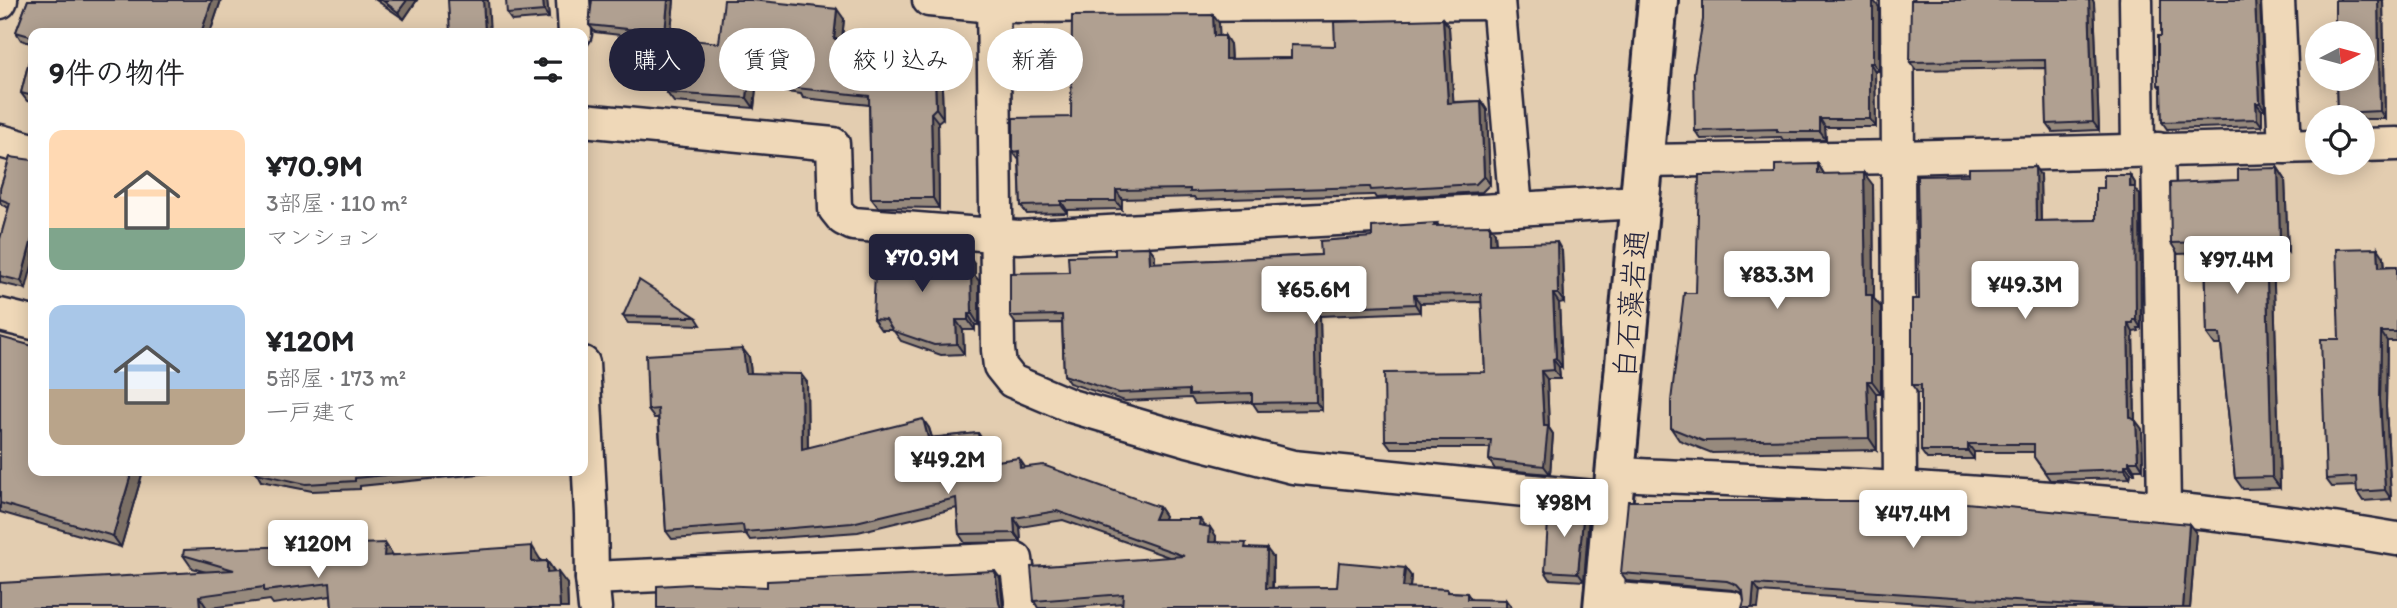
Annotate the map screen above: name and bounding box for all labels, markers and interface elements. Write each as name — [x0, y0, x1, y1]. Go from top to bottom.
north arrow — [2305, 21, 2375, 91]
map controls — [2305, 21, 2375, 175]
chip: 購入 — [609, 28, 705, 91]
chip: 賃貸 — [719, 28, 815, 91]
chip: 絞り込み — [829, 28, 973, 91]
chip: 新着 — [987, 28, 1083, 91]
icon: filters — [529, 51, 567, 89]
text: 9件の物件 — [49, 54, 185, 91]
button: locate — [2305, 105, 2375, 175]
text: ¥70.9M — [266, 147, 363, 184]
icon: home — [105, 158, 189, 242]
text: 3部屋 · 110 m² — [266, 189, 408, 217]
text: マンション — [266, 223, 380, 251]
street label: 白石藻岩通 — [1606, 228, 1655, 380]
pin: ¥70.9M — [865, 234, 979, 294]
pin: ¥97.4M — [2180, 236, 2294, 296]
text: ¥70.9M — [885, 243, 959, 271]
text: ¥97.4M — [2200, 245, 2274, 273]
pin: ¥83.3M — [1720, 252, 1834, 311]
text: ¥83.3M — [1740, 260, 1814, 288]
pin: ¥49.3M — [1968, 262, 2082, 321]
pin: ¥65.6M — [1257, 266, 1371, 326]
text: ¥49.3M — [1987, 270, 2063, 298]
text: ¥65.6M — [1277, 275, 1351, 303]
text: ¥120M — [266, 322, 355, 359]
icon: home — [105, 333, 189, 417]
text: 5部屋 · 173 m² — [266, 364, 406, 392]
text: 一戸建て — [266, 398, 358, 426]
pin: ¥49.2M — [891, 436, 1005, 496]
text: ¥49.2M — [911, 445, 985, 473]
pin: ¥98M — [1523, 480, 1605, 539]
text: ¥98M — [1536, 488, 1592, 516]
pin: ¥47.4M — [1856, 490, 1970, 550]
text: ¥47.4M — [1875, 499, 1951, 527]
pin: ¥120M — [269, 520, 367, 580]
text: ¥120M — [284, 529, 352, 557]

